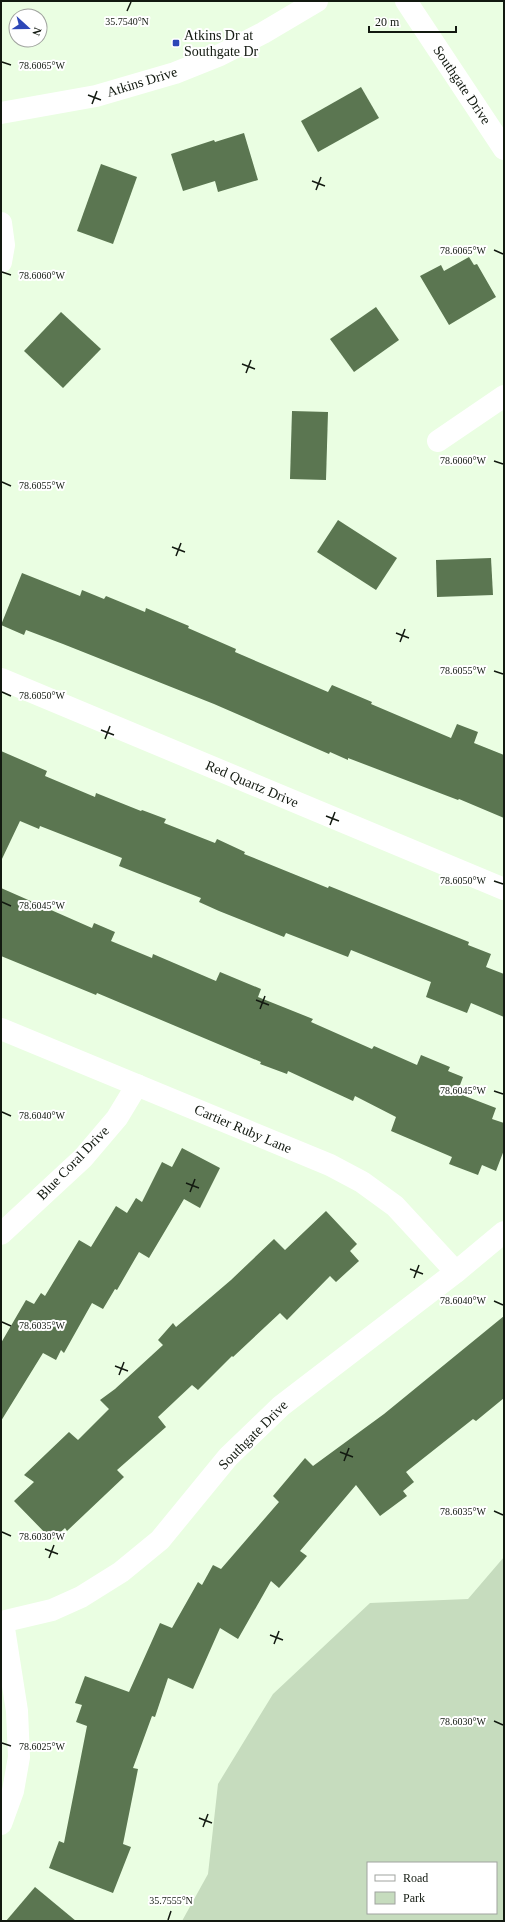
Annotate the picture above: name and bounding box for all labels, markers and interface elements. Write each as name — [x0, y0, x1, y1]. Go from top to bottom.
north arrow — [8, 8, 48, 48]
scale bar — [369, 8, 456, 34]
text: 20 m — [375, 15, 400, 29]
text: 35.7540°N — [105, 16, 149, 27]
text: N — [30, 26, 44, 37]
place label: Atkins Dr at Southgate Dr — [184, 28, 259, 59]
marker: Atkins Dr at Southgate Dr — [171, 38, 181, 48]
street label: Southgate Drive — [430, 43, 494, 127]
text: 78.6065°W — [19, 60, 66, 71]
street label: Atkins Drive — [105, 64, 179, 100]
text: 78.6065°W — [440, 245, 487, 256]
text: 78.6060°W — [19, 270, 66, 281]
text: 78.6060°W — [440, 455, 487, 466]
text: 78.6055°W — [19, 480, 66, 491]
text: 78.6055°W — [440, 665, 487, 676]
text: 78.6050°W — [19, 690, 66, 701]
street label: Red Quartz Drive — [203, 758, 301, 810]
text: 78.6050°W — [440, 875, 487, 886]
text: 78.6045°W — [19, 900, 66, 911]
text: 78.6045°W — [440, 1085, 487, 1096]
street label: Cartier Ruby Lane — [192, 1102, 294, 1156]
text: 78.6040°W — [19, 1110, 66, 1121]
street label: Blue Coral Drive — [34, 1123, 112, 1203]
text: 78.6040°W — [440, 1295, 487, 1306]
text: 78.6035°W — [19, 1320, 66, 1331]
street label: Southgate Drive — [215, 1397, 291, 1473]
text: 78.6035°W — [440, 1506, 487, 1517]
text: 78.6030°W — [19, 1531, 66, 1542]
text: 78.6030°W — [440, 1716, 487, 1727]
text: 78.6025°W — [19, 1741, 66, 1752]
legend — [367, 1862, 497, 1914]
text: Road — [403, 1871, 428, 1885]
text: Park — [403, 1891, 425, 1905]
text: 35.7555°N — [149, 1895, 193, 1906]

